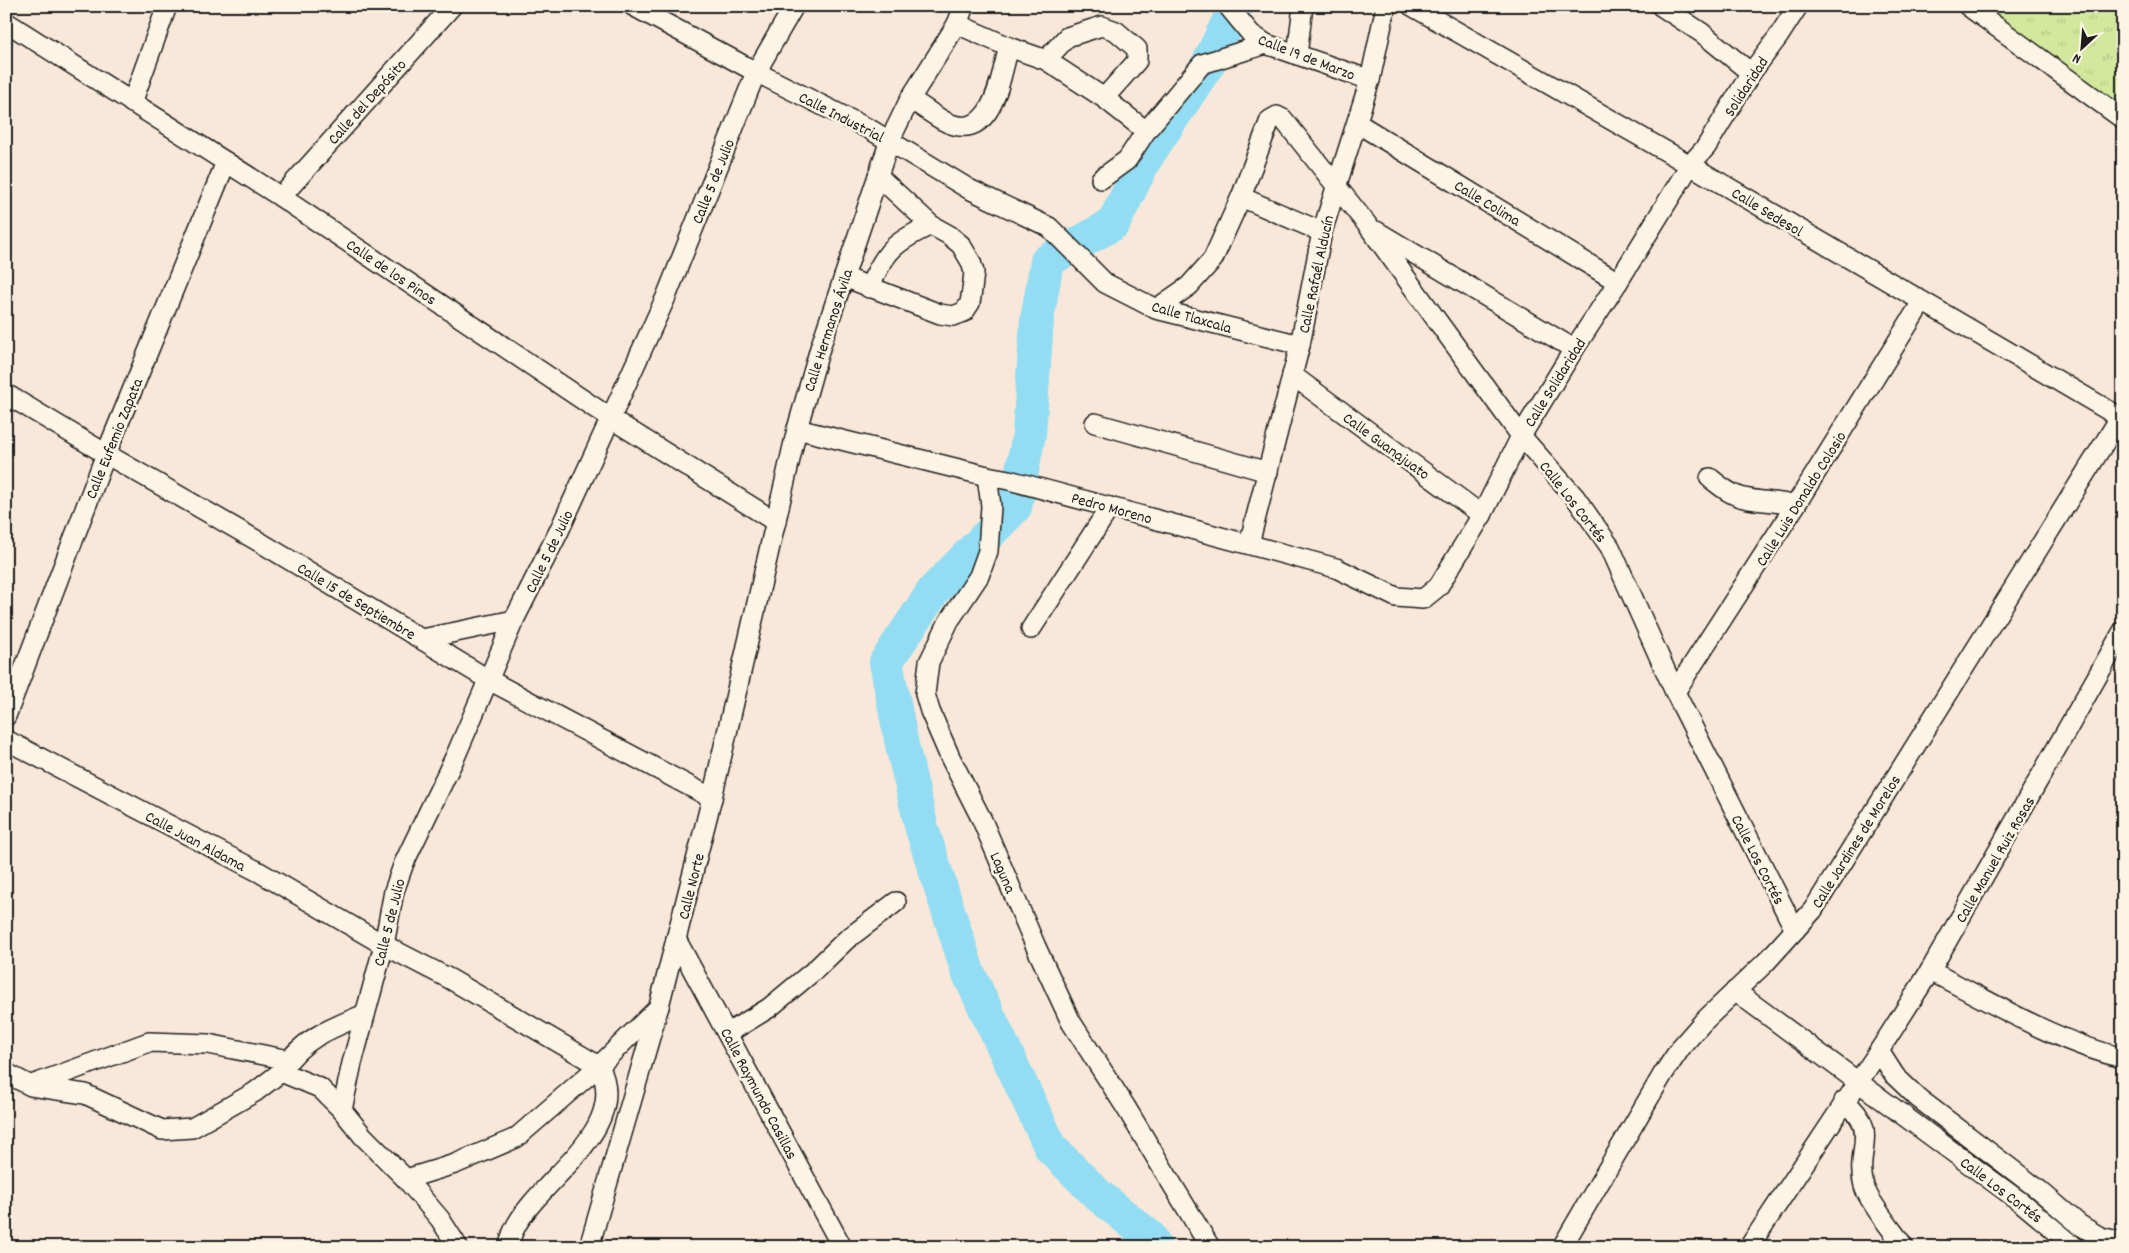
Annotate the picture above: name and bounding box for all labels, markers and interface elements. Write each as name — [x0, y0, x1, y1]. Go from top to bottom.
north arrow — [2056, 22, 2106, 72]
street label: Calle 19 de Marzo — [1254, 29, 1358, 87]
text: N — [2070, 47, 2085, 68]
street label: Solidaridad — [1719, 53, 1775, 122]
street label: Calle del Depósito — [323, 55, 413, 151]
street label: Calle Industrial — [794, 87, 888, 150]
street label: Calle 5 de Julio — [687, 136, 742, 228]
street label: Calle Colima — [1449, 175, 1525, 233]
street label: Calle Sedesol — [1726, 183, 1807, 244]
street label: Calle Rafaél Alducín — [1294, 213, 1341, 336]
street label: Calle de los Pinos — [341, 234, 441, 312]
street label: Calle Hermanos Ávila — [799, 266, 860, 395]
street label: Calle Tlaxcala — [1148, 296, 1235, 341]
street label: Calle Solidaridad — [1520, 334, 1593, 432]
street label: Calle Eufemio Zapata — [81, 375, 150, 503]
street label: Calle Guanajuato — [1337, 408, 1434, 487]
street label: Calle Luis Donaldo Colosio — [1751, 427, 1853, 571]
street label: Calle Los Cortés — [1533, 457, 1612, 549]
street label: Pedro Moreno — [1069, 488, 1154, 531]
street label: Calle 5 de Julio — [520, 507, 580, 597]
street label: Calle 15 de Septiembre — [292, 558, 419, 647]
street label: Calle Jardines de Morelos — [1807, 771, 1908, 914]
street label: Calle Manuel Ruiz Rosas — [1951, 793, 2042, 928]
street label: Calle Juan Aldama — [140, 806, 250, 879]
street label: Calle Los Cortés — [1724, 811, 1789, 909]
street label: Laguna — [983, 849, 1021, 898]
street label: Calle Norte — [673, 851, 712, 922]
street label: Calle 5 de Julio — [368, 876, 412, 969]
street label: Calle Raymundo Casillas — [713, 1024, 802, 1164]
street label: Calle Los Cortés — [1954, 1152, 2047, 1230]

